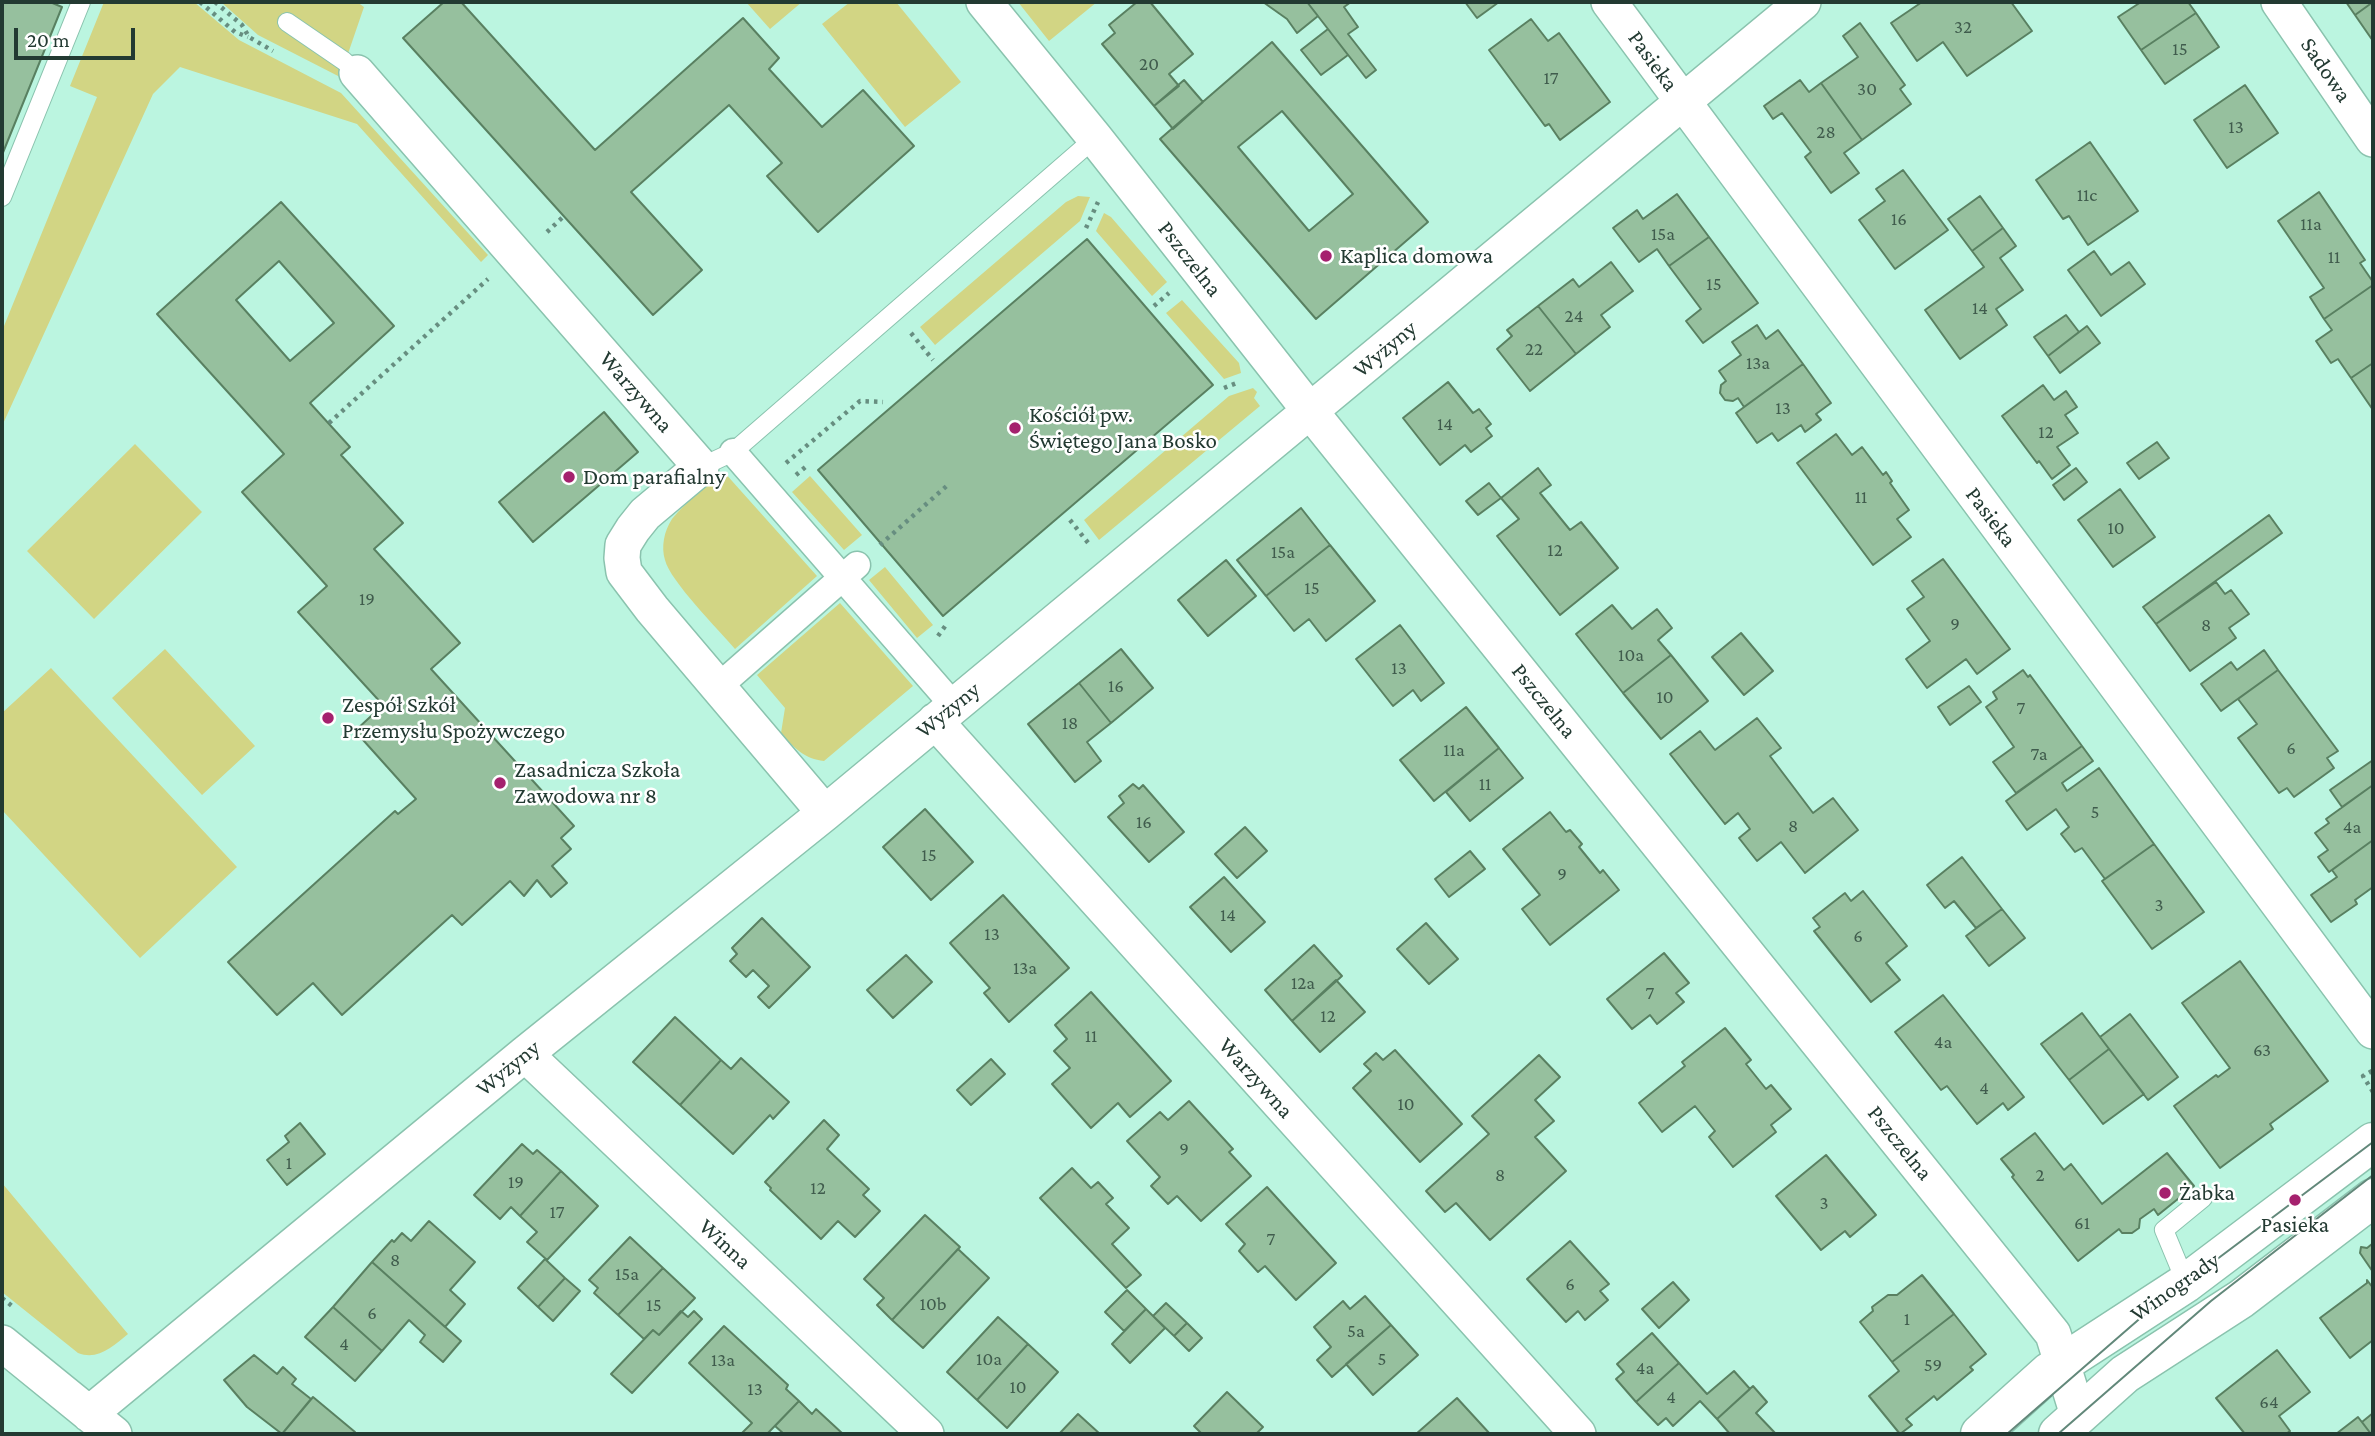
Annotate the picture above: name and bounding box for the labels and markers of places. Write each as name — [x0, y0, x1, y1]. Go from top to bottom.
place label: Kaplica domowa — [1340, 242, 1493, 270]
marker: Kaplica domowa — [1318, 248, 1334, 264]
place label: Kościół pw. Świętego Jana Bosko — [1029, 401, 1217, 455]
marker: Kościół pw. Świętego Jana Bosko — [1007, 420, 1023, 436]
place label: Dom parafialny — [583, 463, 725, 491]
marker: Dom parafialny — [561, 469, 577, 485]
place label: Zespół Szkół Przemysłu Spożywczego — [342, 691, 565, 745]
marker: Zespół Szkół Przemysłu Spożywczego — [320, 710, 336, 726]
place label: Zasadnicza Szkoła Zawodowa nr 8 — [514, 756, 680, 810]
marker: Zasadnicza Szkoła Zawodowa nr 8 — [492, 775, 508, 791]
place label: Żabka — [2179, 1179, 2235, 1207]
marker: Żabka — [2157, 1185, 2173, 1201]
marker: Pasieka — [2287, 1192, 2303, 1208]
place label: Pasieka — [2261, 1211, 2329, 1239]

